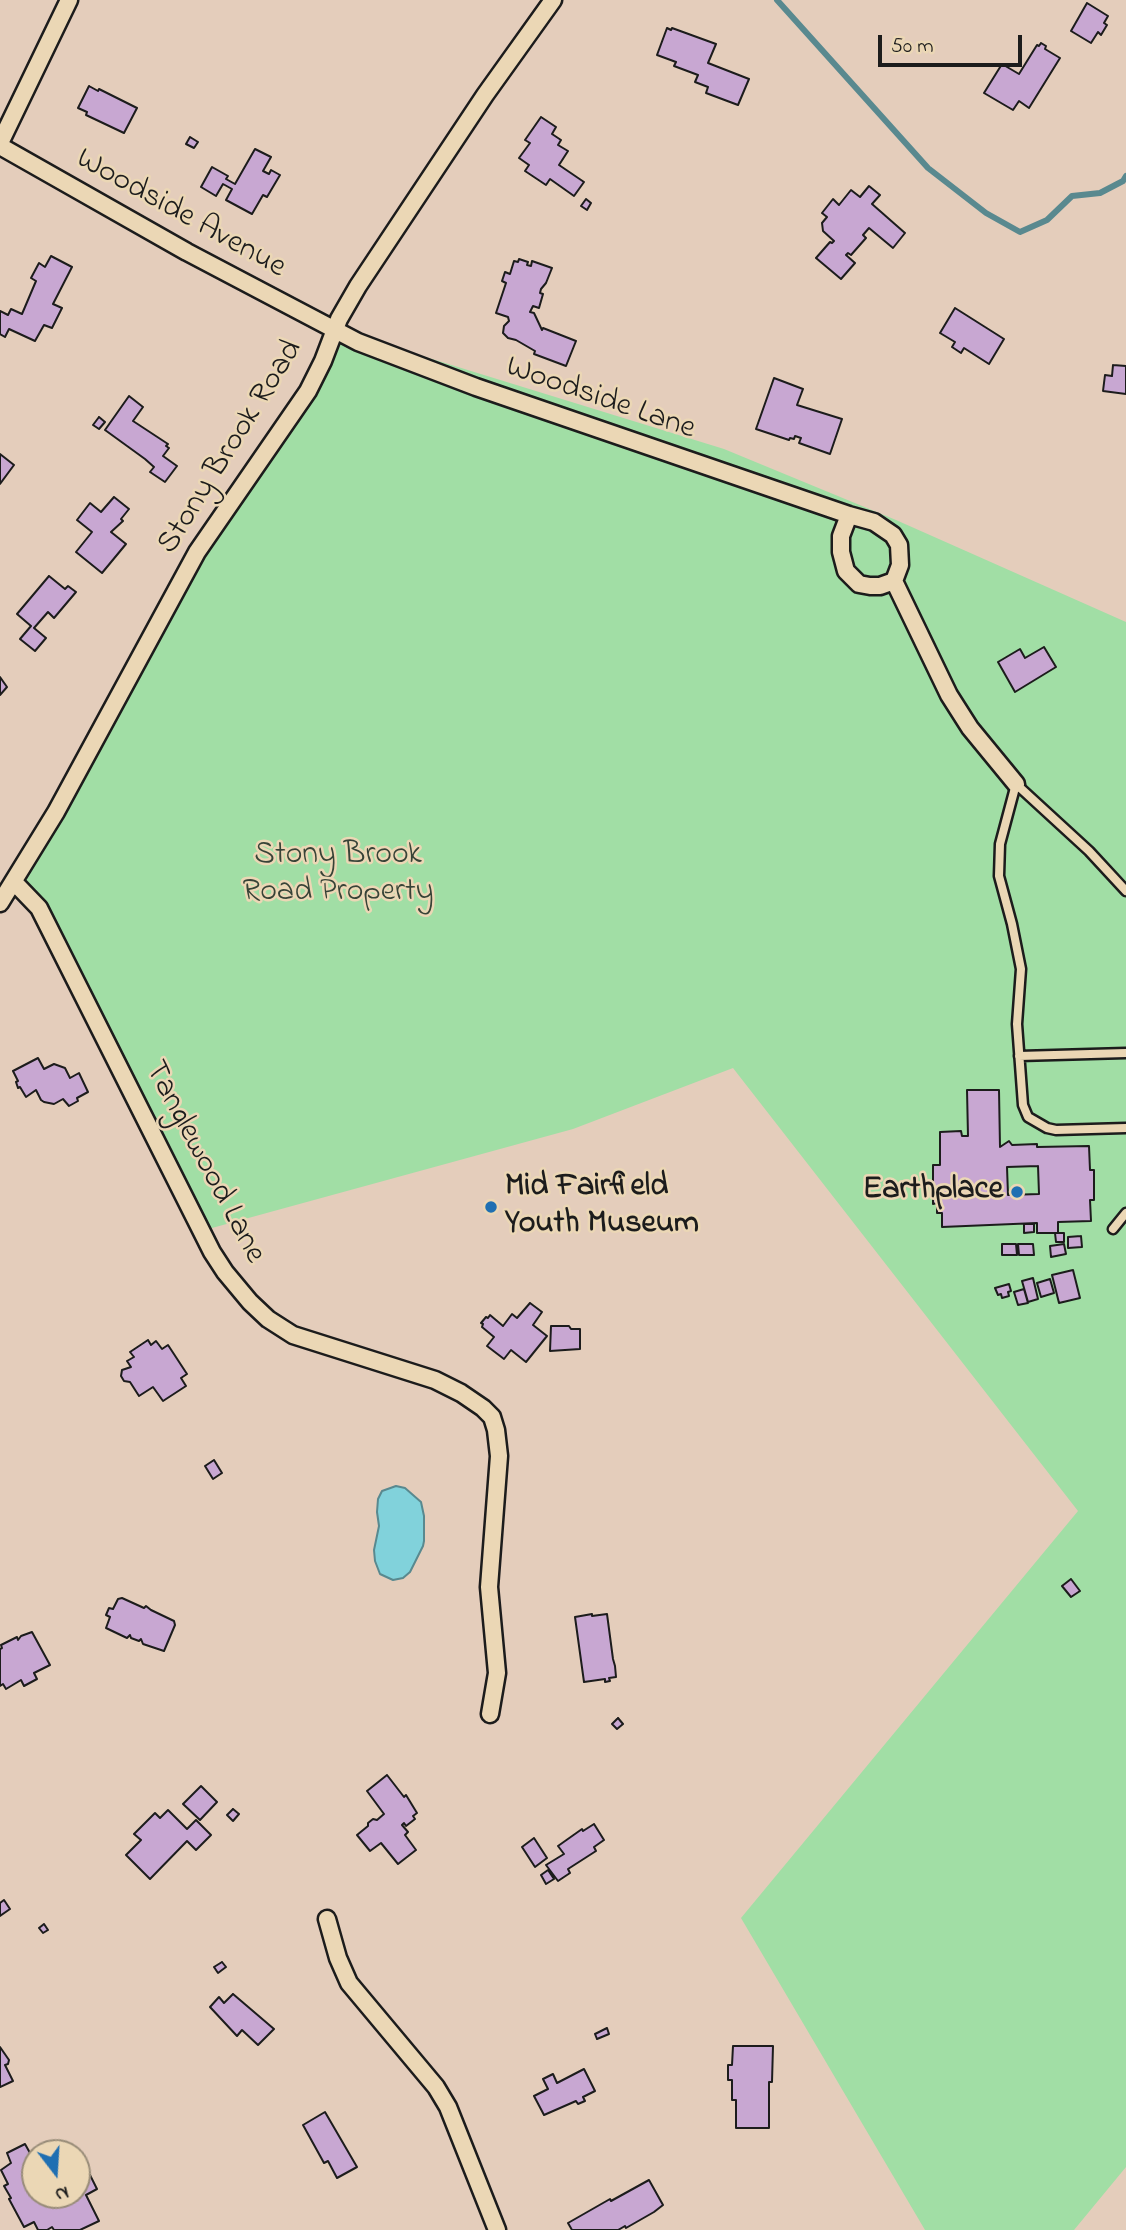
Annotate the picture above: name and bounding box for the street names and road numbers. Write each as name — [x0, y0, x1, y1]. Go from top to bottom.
street label: Woodside Avenue — [68, 141, 292, 289]
street label: Stony Brook Road — [151, 334, 313, 562]
street label: Woodside Lane — [500, 350, 700, 450]
street label: Tanglewood Lane — [134, 1055, 272, 1271]

